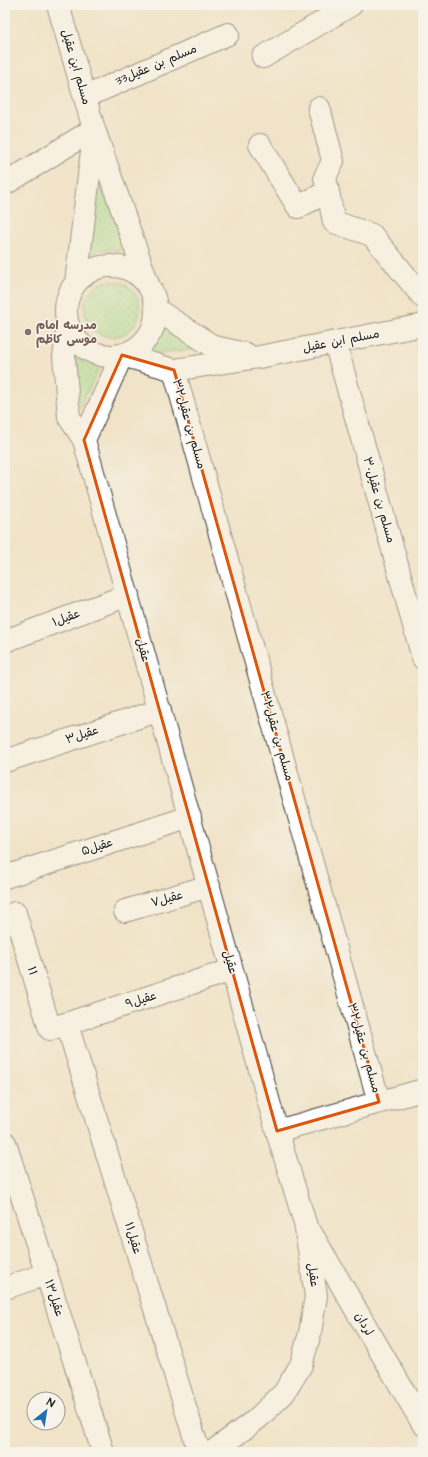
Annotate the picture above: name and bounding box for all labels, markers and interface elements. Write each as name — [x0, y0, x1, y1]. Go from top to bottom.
street label: مسلم ابن عقیل — [57, 27, 95, 107]
street label: 33مسلم بن عقیل — [113, 40, 199, 90]
place label: مدرسه امام موسی کاظم — [36, 317, 97, 348]
street label: مسلم ابن عقیل — [301, 325, 381, 357]
marker: مدرسه امام موسی کاظم — [23, 327, 33, 337]
street label: مسلم بن عقیل۳۲ — [168, 377, 210, 471]
street label: مسلم بن عقیل۳۰ — [359, 455, 399, 545]
street label: عقیل۱ — [50, 605, 82, 631]
street label: عقیل — [132, 636, 154, 664]
street label: مسلم بن عقیل۳۲ — [256, 689, 298, 783]
street label: عقیل۳ — [63, 722, 101, 748]
street label: عقیل۵ — [79, 834, 115, 860]
street label: عقیل۷ — [149, 886, 185, 912]
street label: عقیل — [219, 948, 241, 976]
street label: ۱۱ — [23, 964, 41, 978]
street label: عقیل۹ — [123, 987, 159, 1013]
street label: مسلم بن عقیل۳۲ — [343, 1001, 385, 1095]
street label: عقیل۱۱ — [120, 1220, 146, 1256]
street label: عقیل — [303, 1262, 323, 1288]
street label: عقیل۱۳ — [40, 1277, 68, 1319]
street label: لردان — [351, 1309, 377, 1339]
north arrow — [26, 1391, 66, 1431]
text: N — [44, 1395, 58, 1411]

